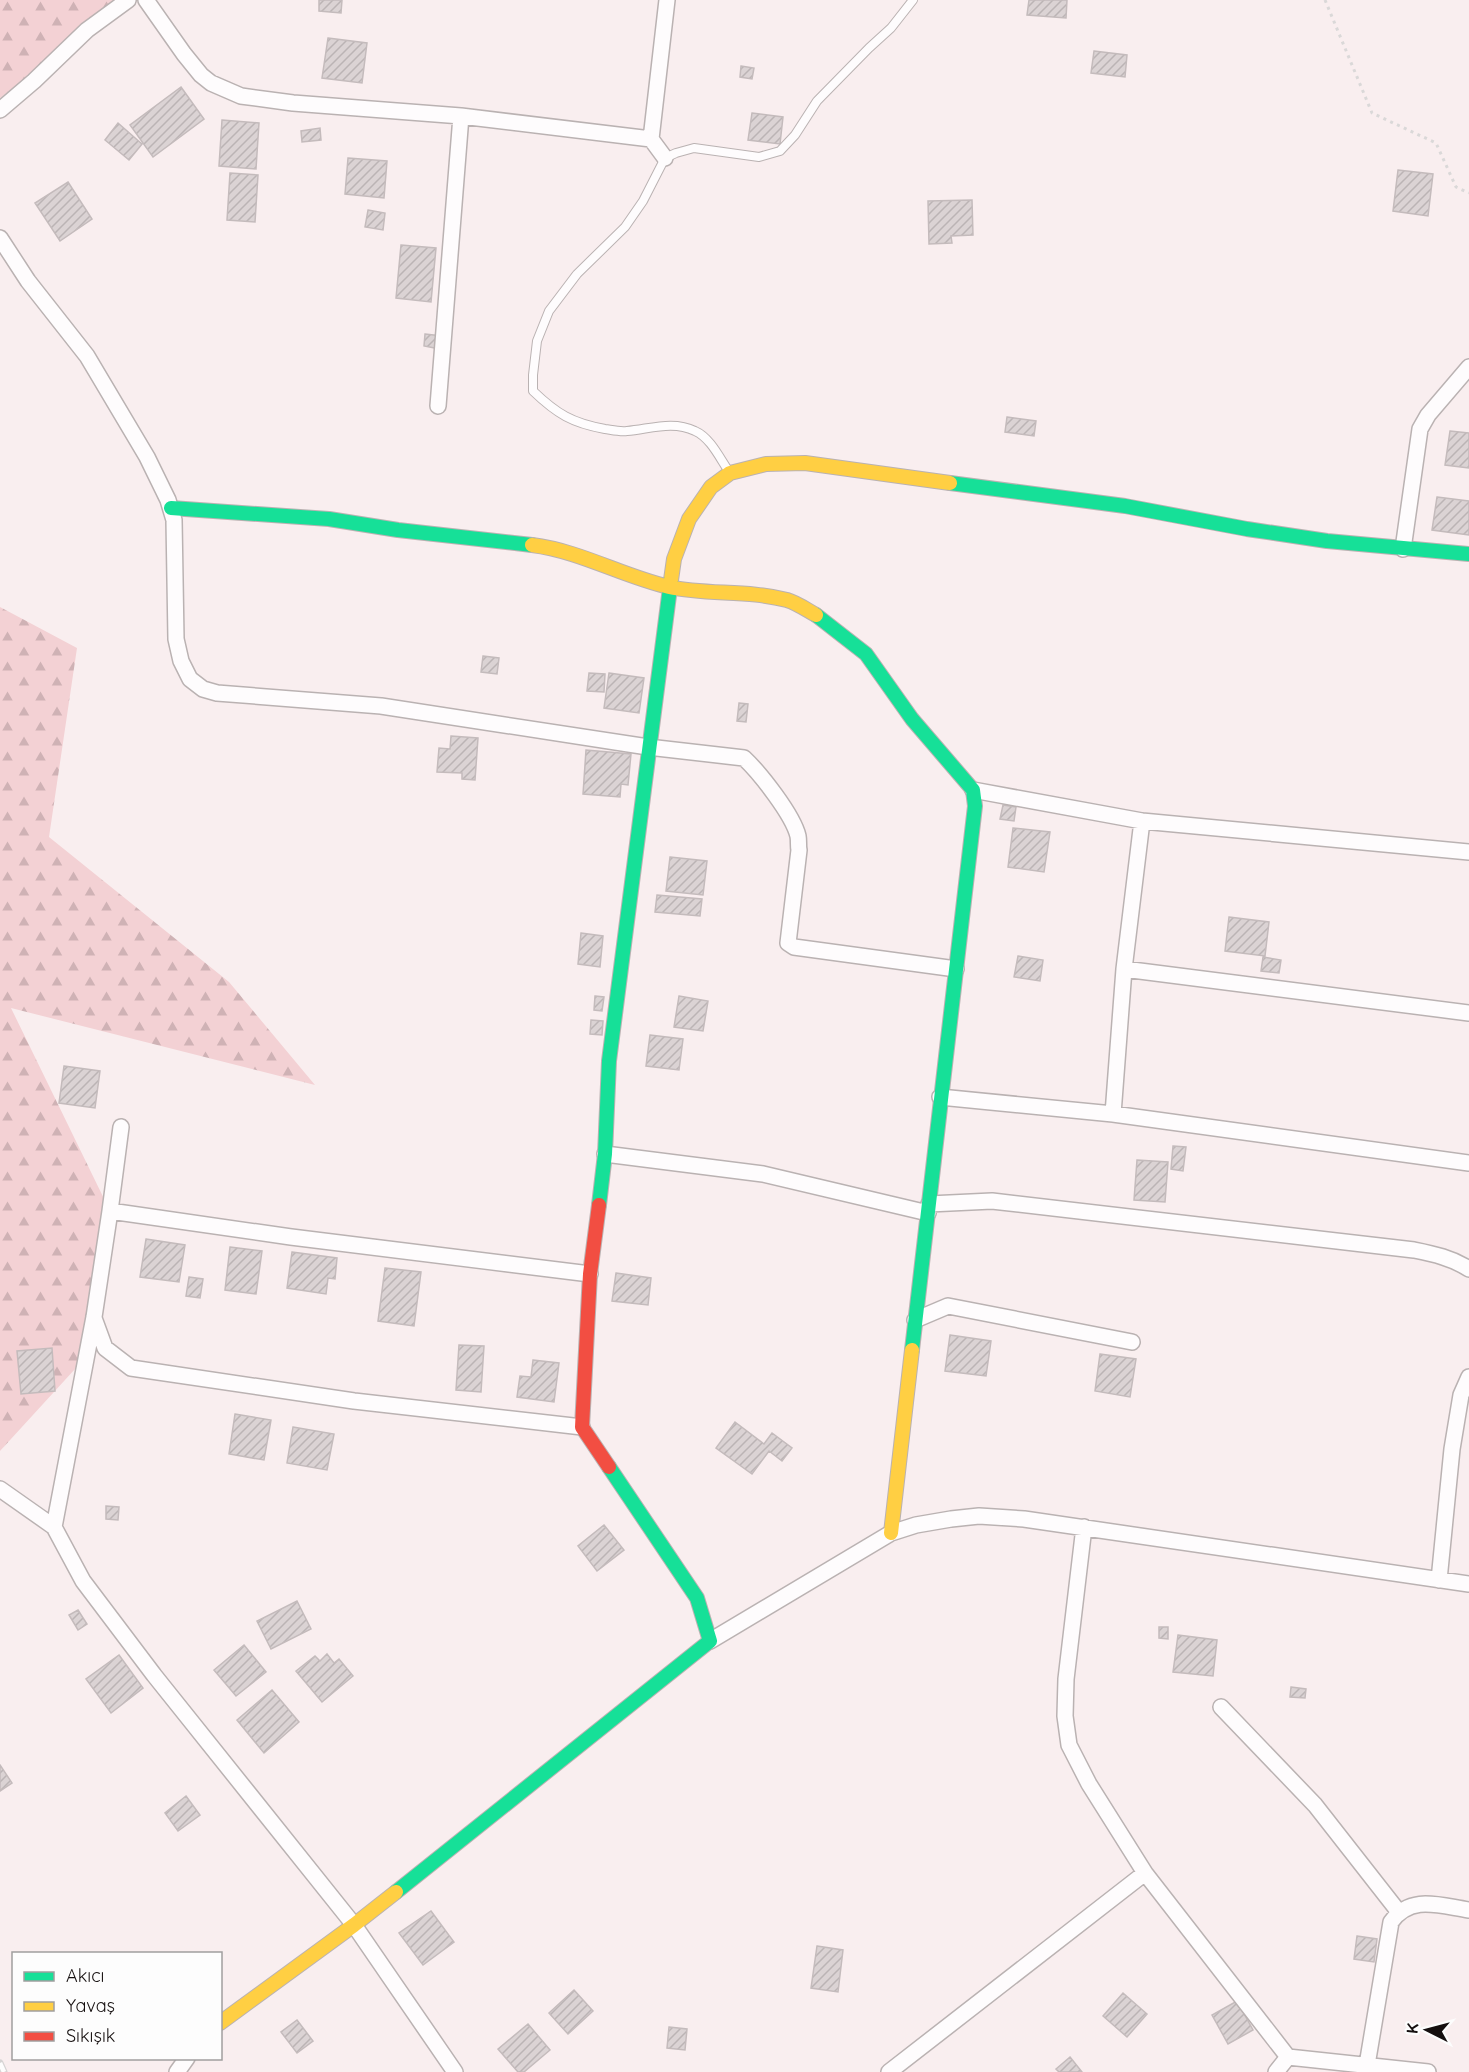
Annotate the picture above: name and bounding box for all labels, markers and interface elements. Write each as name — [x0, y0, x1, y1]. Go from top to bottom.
legend — [12, 1952, 222, 2060]
text: Akıcı — [66, 1964, 104, 1987]
text: Yavaş — [66, 1994, 115, 2017]
north arrow — [1397, 2000, 1457, 2060]
text: K — [1402, 2022, 1423, 2035]
text: Sıkışık — [66, 2024, 115, 2047]

